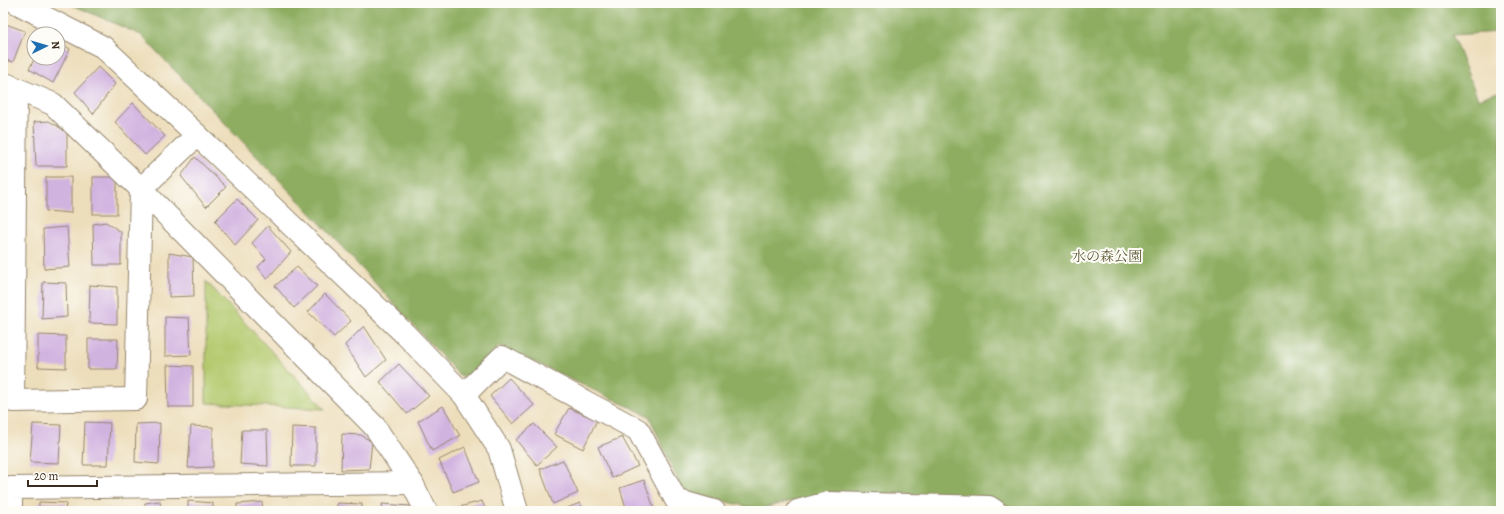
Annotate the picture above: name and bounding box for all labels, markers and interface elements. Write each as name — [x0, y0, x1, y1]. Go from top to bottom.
north arrow — [26, 26, 66, 66]
text: N — [48, 41, 63, 50]
park label: 水の森公園 — [1072, 247, 1142, 266]
scale bar — [28, 462, 97, 488]
text: 20 m — [34, 468, 58, 484]

